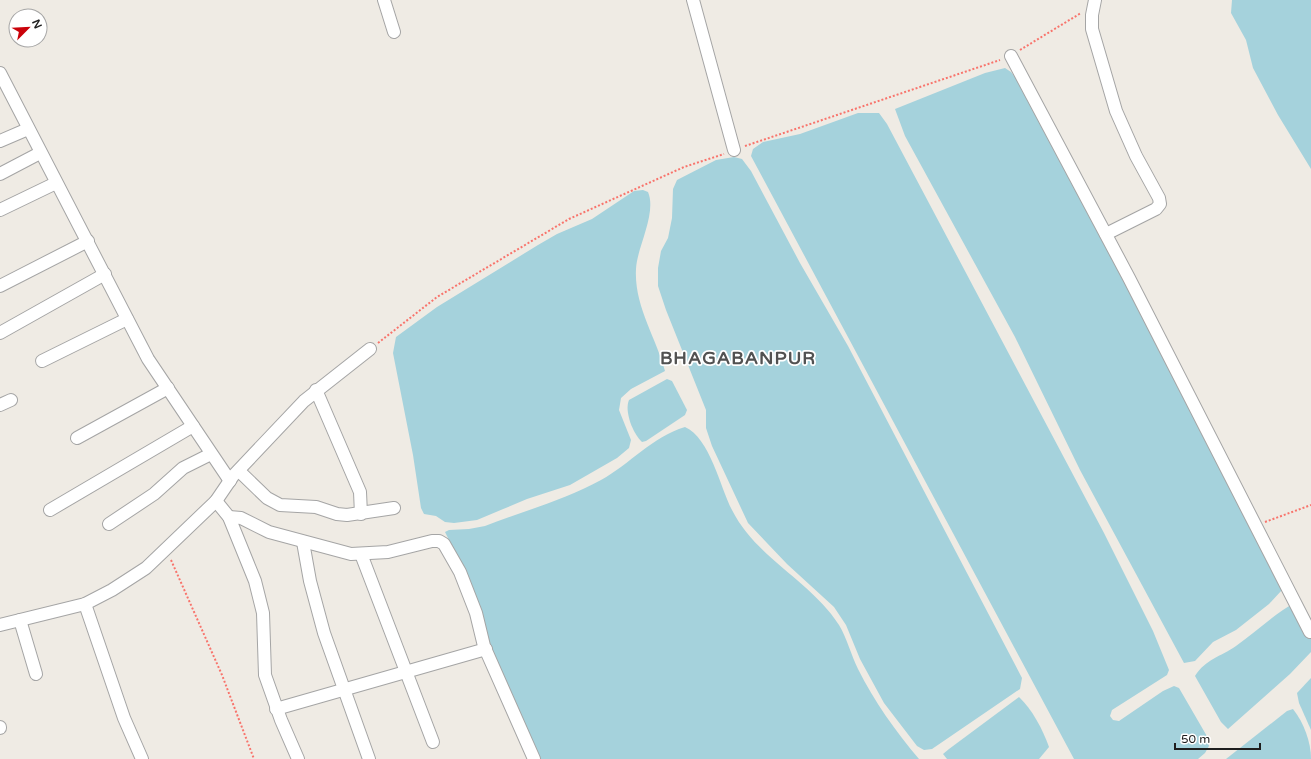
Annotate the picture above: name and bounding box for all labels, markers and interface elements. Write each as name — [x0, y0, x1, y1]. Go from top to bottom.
north arrow — [8, 8, 48, 48]
text: N — [29, 17, 44, 31]
district label: BHAGABANPUR — [660, 347, 816, 369]
scale bar — [1175, 725, 1260, 751]
text: 50 m — [1181, 732, 1210, 746]

